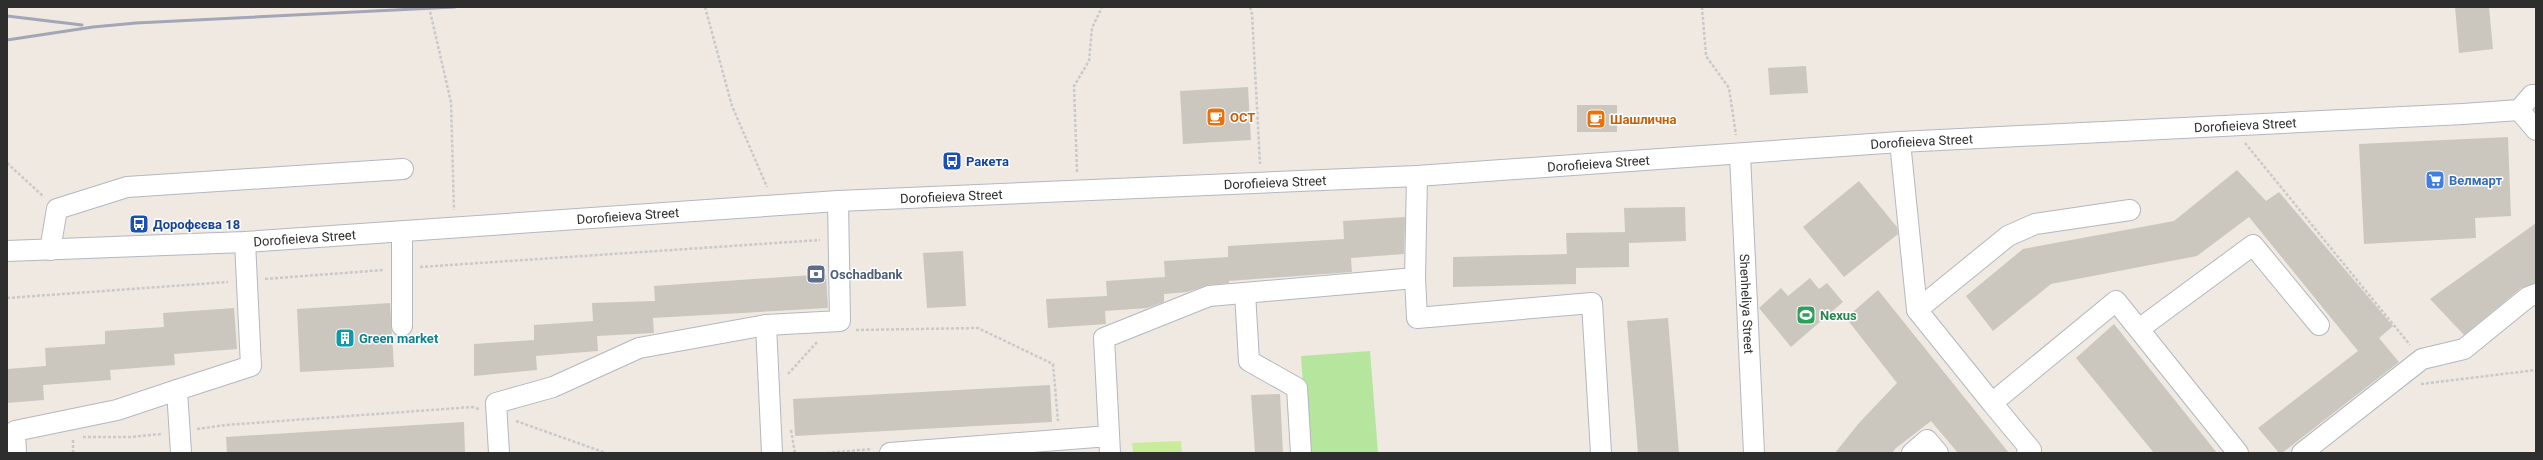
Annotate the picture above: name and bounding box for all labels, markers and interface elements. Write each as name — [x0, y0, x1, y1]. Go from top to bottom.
cafe icon: ОСТ — [1205, 106, 1227, 128]
cafe icon: Шашлична — [1585, 108, 1607, 130]
place label: ОСТ — [1230, 110, 1255, 125]
place label: Шашлична — [1610, 112, 1676, 127]
street label: Dorofieieva Street — [2194, 115, 2297, 135]
street label: Dorofieieva Street — [1870, 131, 1973, 152]
bus stop icon: Ракета — [941, 150, 963, 172]
street label: Dorofieieva Street — [1547, 152, 1650, 174]
place label: Ракета — [966, 154, 1009, 169]
supermarket icon: Велмарт — [2424, 169, 2446, 191]
street label: Dorofieieva Street — [1223, 172, 1327, 192]
place label: Велмарт — [2449, 173, 2502, 188]
street label: Dorofieieva Street — [900, 186, 1003, 206]
street label: Dorofieieva Street — [576, 205, 680, 227]
bus stop icon: Дорофєєва 18 — [128, 213, 150, 235]
place label: Дорофєєва 18 — [153, 217, 240, 232]
street label: Dorofieieva Street — [253, 227, 356, 249]
street label: Shenheliya Street — [1737, 253, 1757, 354]
bank icon: Oschadbank — [805, 263, 827, 285]
place label: Oschadbank — [830, 267, 904, 282]
sports icon: Nexus — [1795, 304, 1817, 326]
place label: Nexus — [1820, 308, 1857, 323]
building icon: Green market — [334, 327, 356, 349]
place label: Green market — [359, 331, 439, 346]

